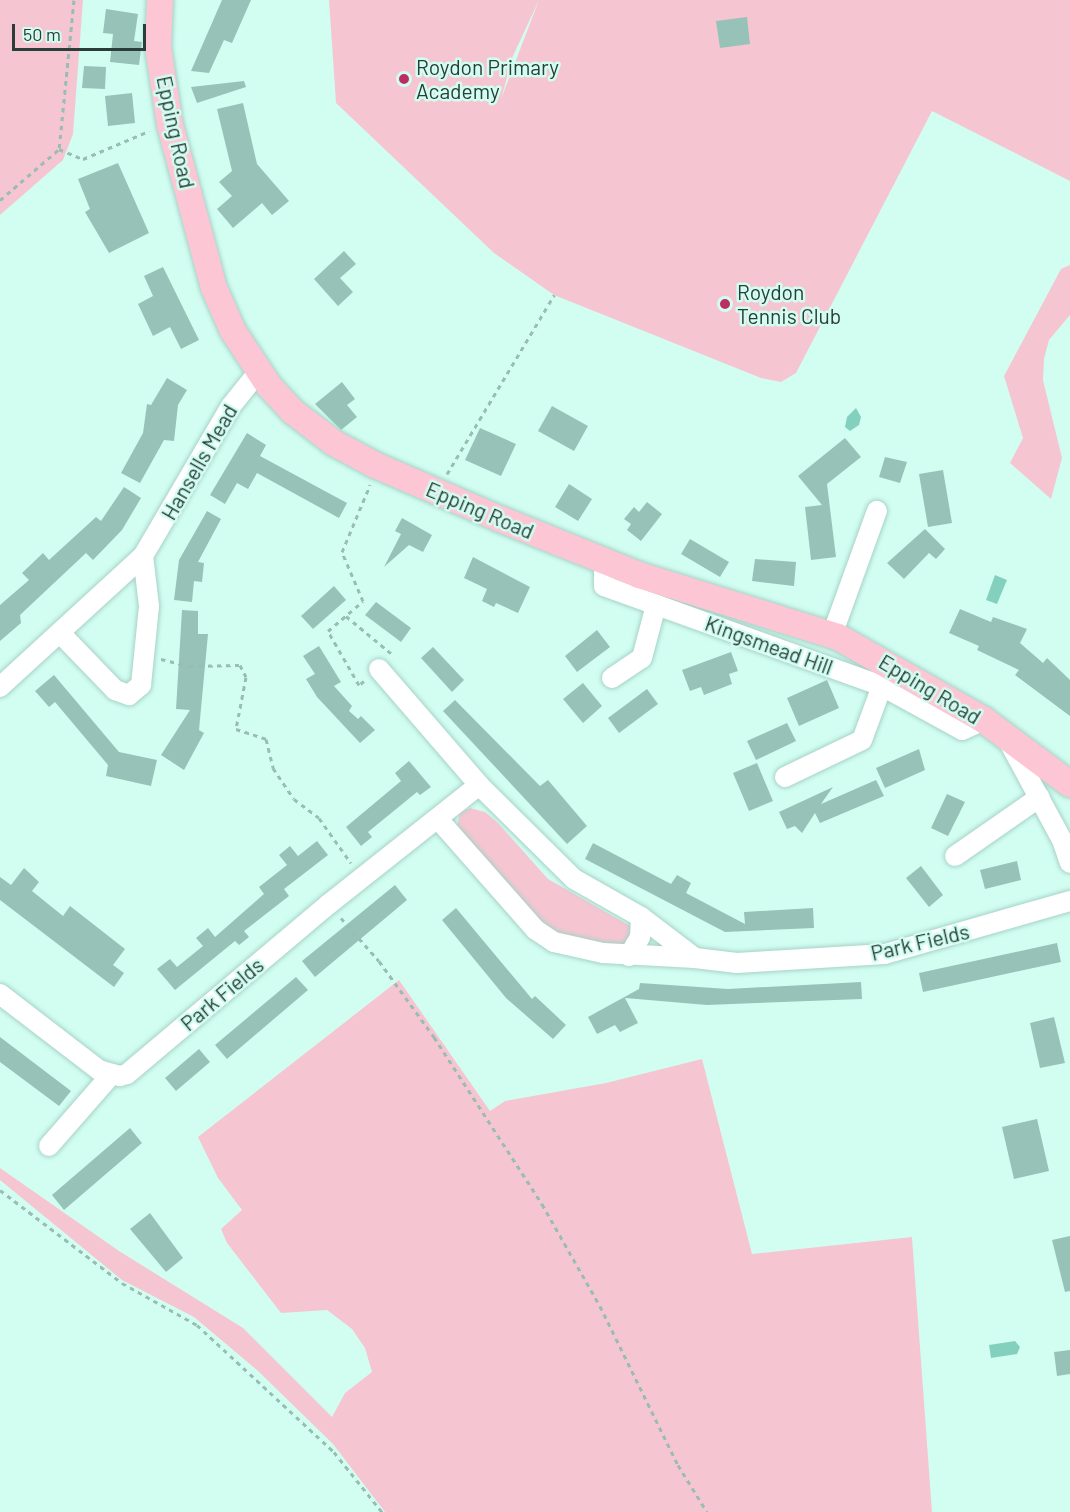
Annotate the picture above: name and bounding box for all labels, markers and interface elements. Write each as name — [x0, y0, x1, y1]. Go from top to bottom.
scale bar — [15, 12, 148, 50]
text: 50 m — [23, 23, 61, 45]
place label: Roydon Primary Academy — [416, 54, 559, 104]
marker: Roydon Primary Academy — [397, 72, 411, 86]
street label: Epping Road — [152, 73, 200, 191]
place label: Roydon Tennis Club — [737, 279, 841, 329]
marker: Roydon Tennis Club — [718, 297, 732, 311]
street label: Hansells Mead — [156, 400, 242, 524]
street label: Epping Road — [422, 476, 538, 544]
street label: Kingsmead Hill — [702, 610, 836, 680]
street label: Epping Road — [874, 649, 986, 729]
street label: Park Fields — [868, 918, 972, 966]
street label: Park Fields — [175, 952, 269, 1036]

